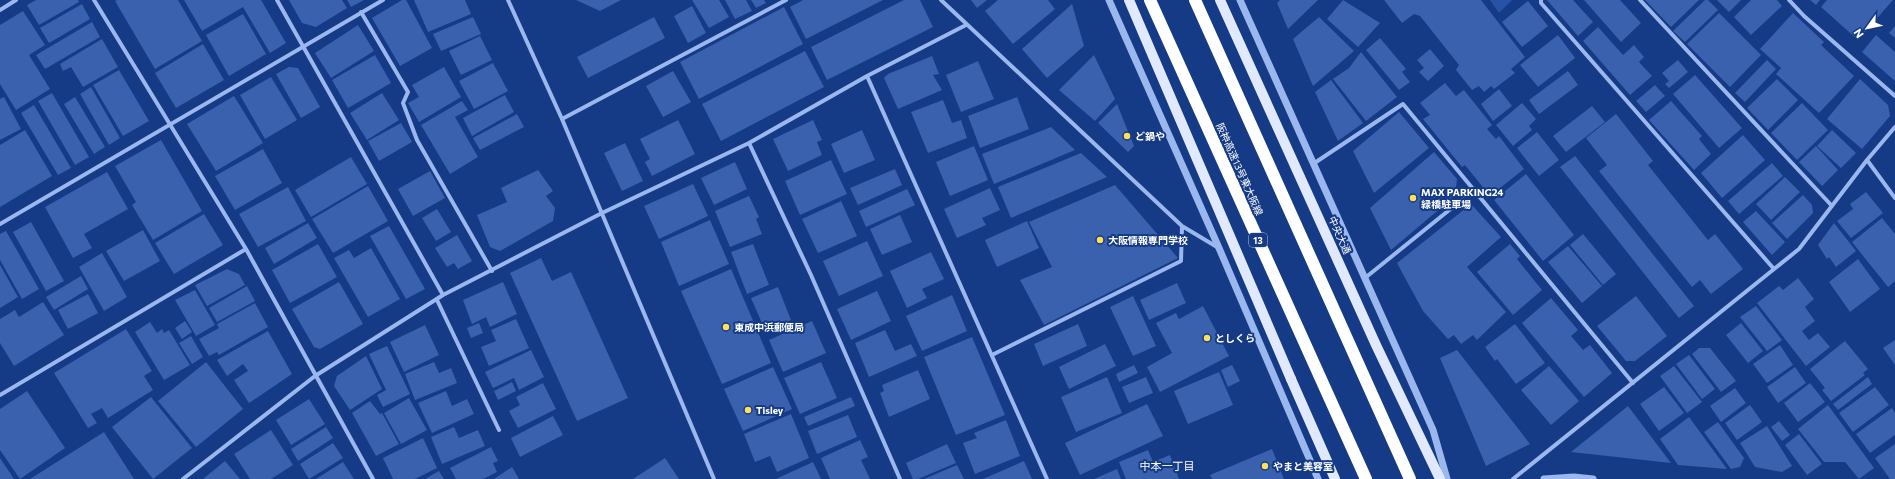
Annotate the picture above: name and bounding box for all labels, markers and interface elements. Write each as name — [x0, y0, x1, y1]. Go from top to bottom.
north arrow — [1847, 8, 1887, 48]
text: N — [1850, 27, 1866, 41]
street label: 阪神高速13号東大阪線 — [1214, 121, 1266, 217]
place label: ど鍋や — [1135, 130, 1165, 142]
marker: ど鍋や — [1122, 131, 1132, 141]
place label: MAX PARKING24 緑橋駐車場 — [1421, 186, 1503, 210]
marker: MAX PARKING24 緑橋駐車場 — [1408, 193, 1418, 203]
street label: 中央大通 — [1326, 214, 1354, 256]
road number: 13 — [1249, 233, 1267, 247]
place label: 大阪情報専門学校 — [1108, 234, 1188, 246]
marker: 大阪情報専門学校 — [1095, 235, 1105, 245]
place label: 東成中浜郵便局 — [734, 321, 804, 333]
marker: 東成中浜郵便局 — [721, 322, 731, 332]
place label: としくら — [1215, 332, 1255, 344]
marker: としくら — [1202, 333, 1212, 343]
place label: Tisley — [756, 404, 784, 416]
marker: Tisley — [743, 405, 753, 415]
district label: 中本一丁目 — [1140, 459, 1195, 472]
place label: やまと美容室 — [1273, 460, 1333, 472]
marker: やまと美容室 — [1260, 461, 1270, 471]

